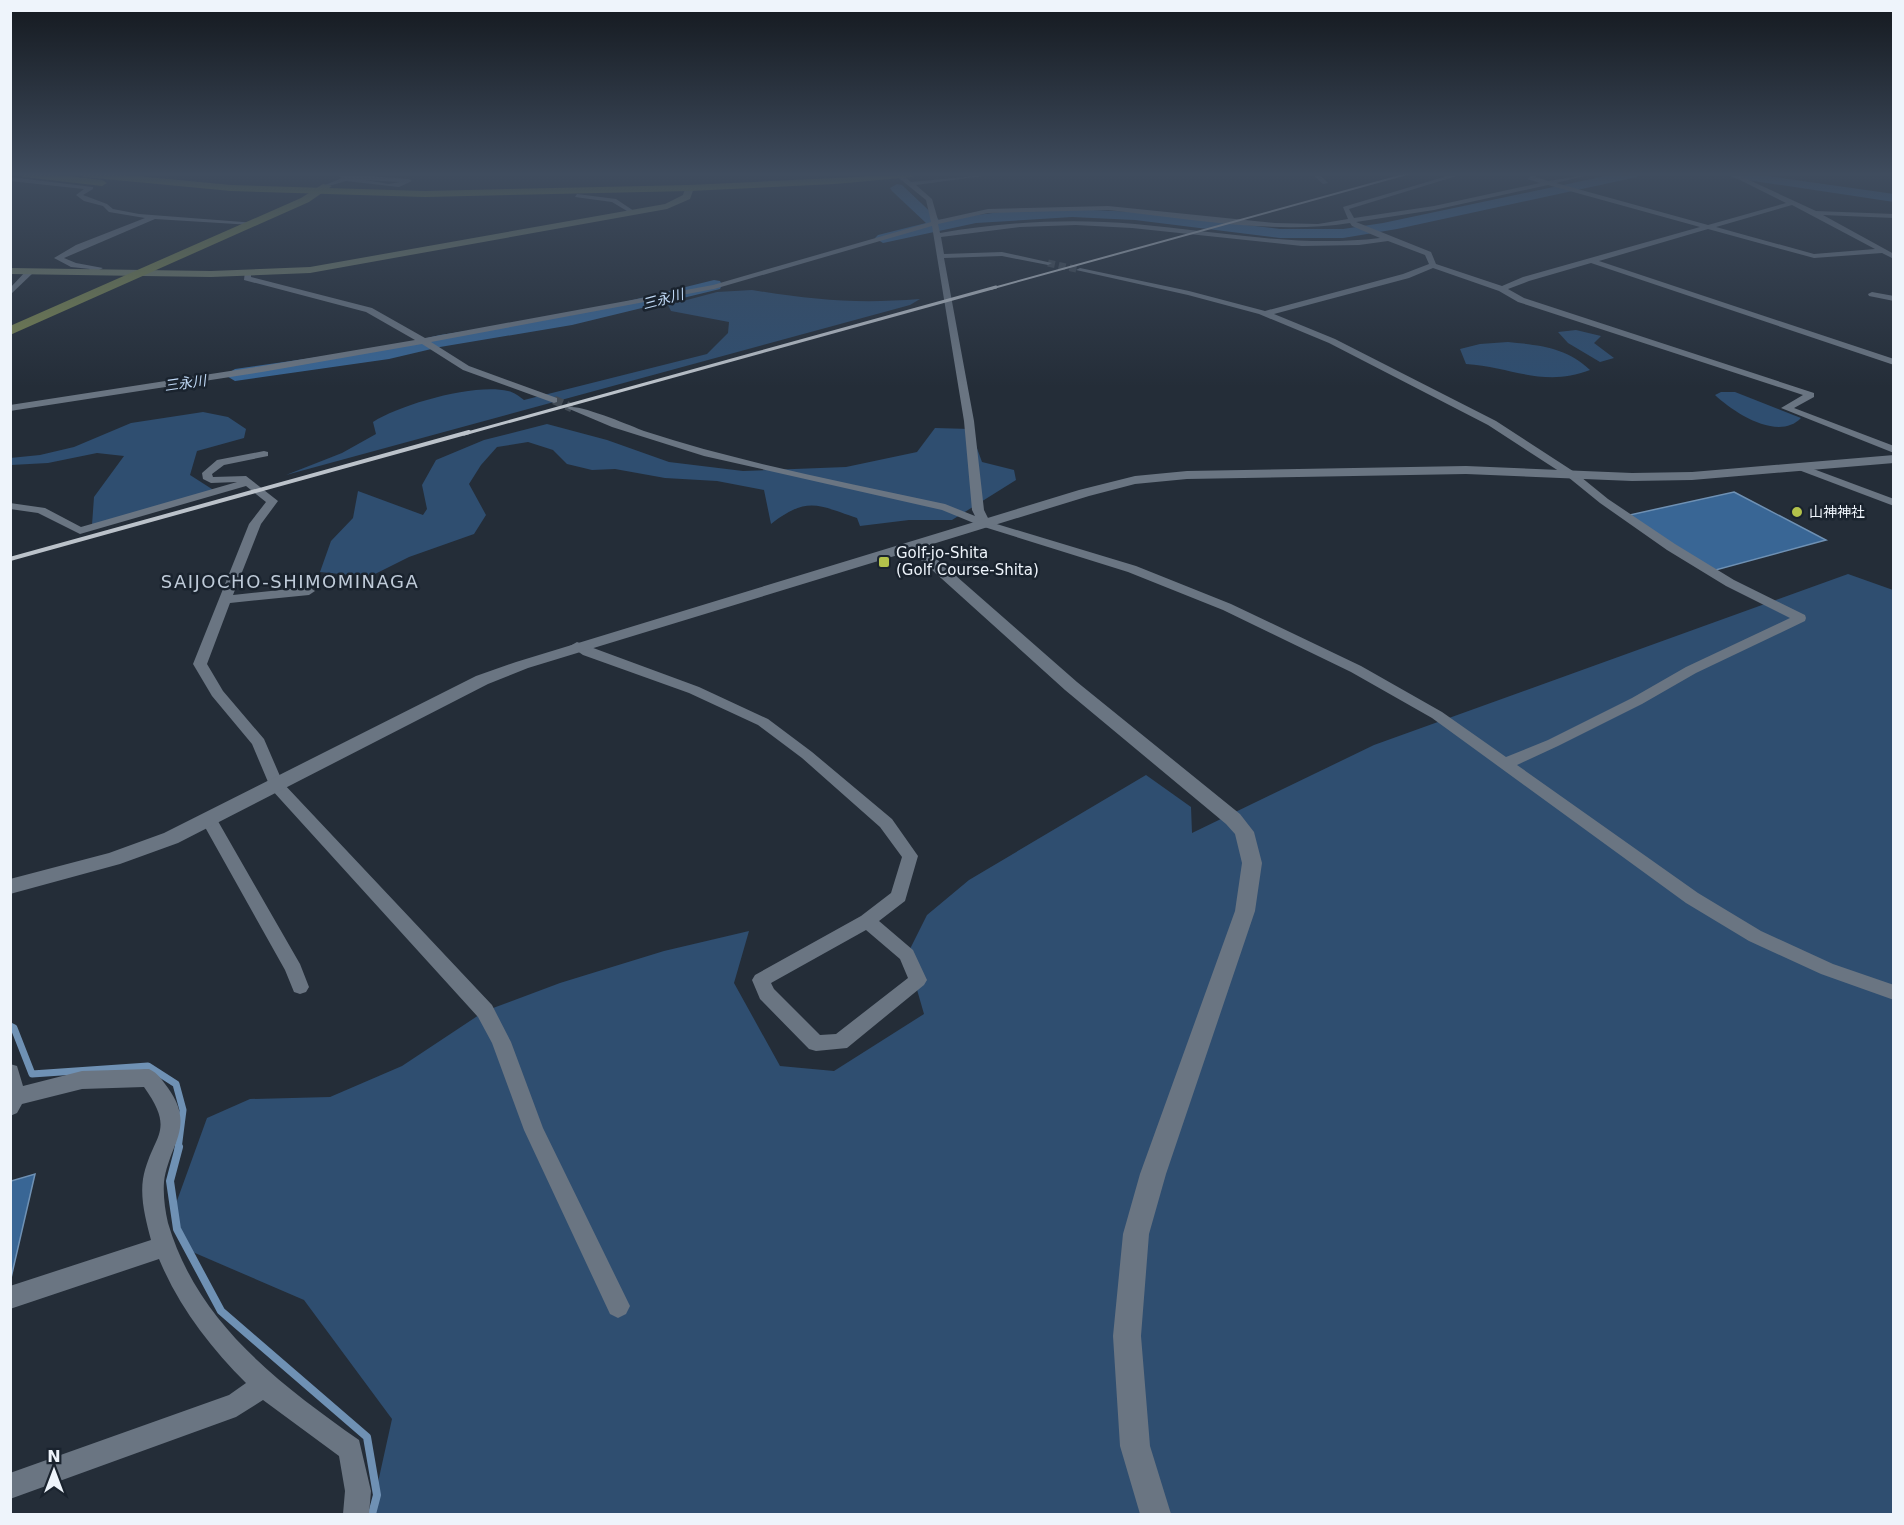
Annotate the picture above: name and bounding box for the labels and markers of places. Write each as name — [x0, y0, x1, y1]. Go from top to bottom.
place label: 山神神社 — [1809, 504, 1865, 520]
marker: 山神神社 — [1790, 505, 1804, 519]
place label: Golf-jo-Shita (Golf Course-Shita) — [896, 544, 1039, 579]
marker: Golf-jo-Shita (Golf Course-Shita) — [877, 555, 891, 569]

